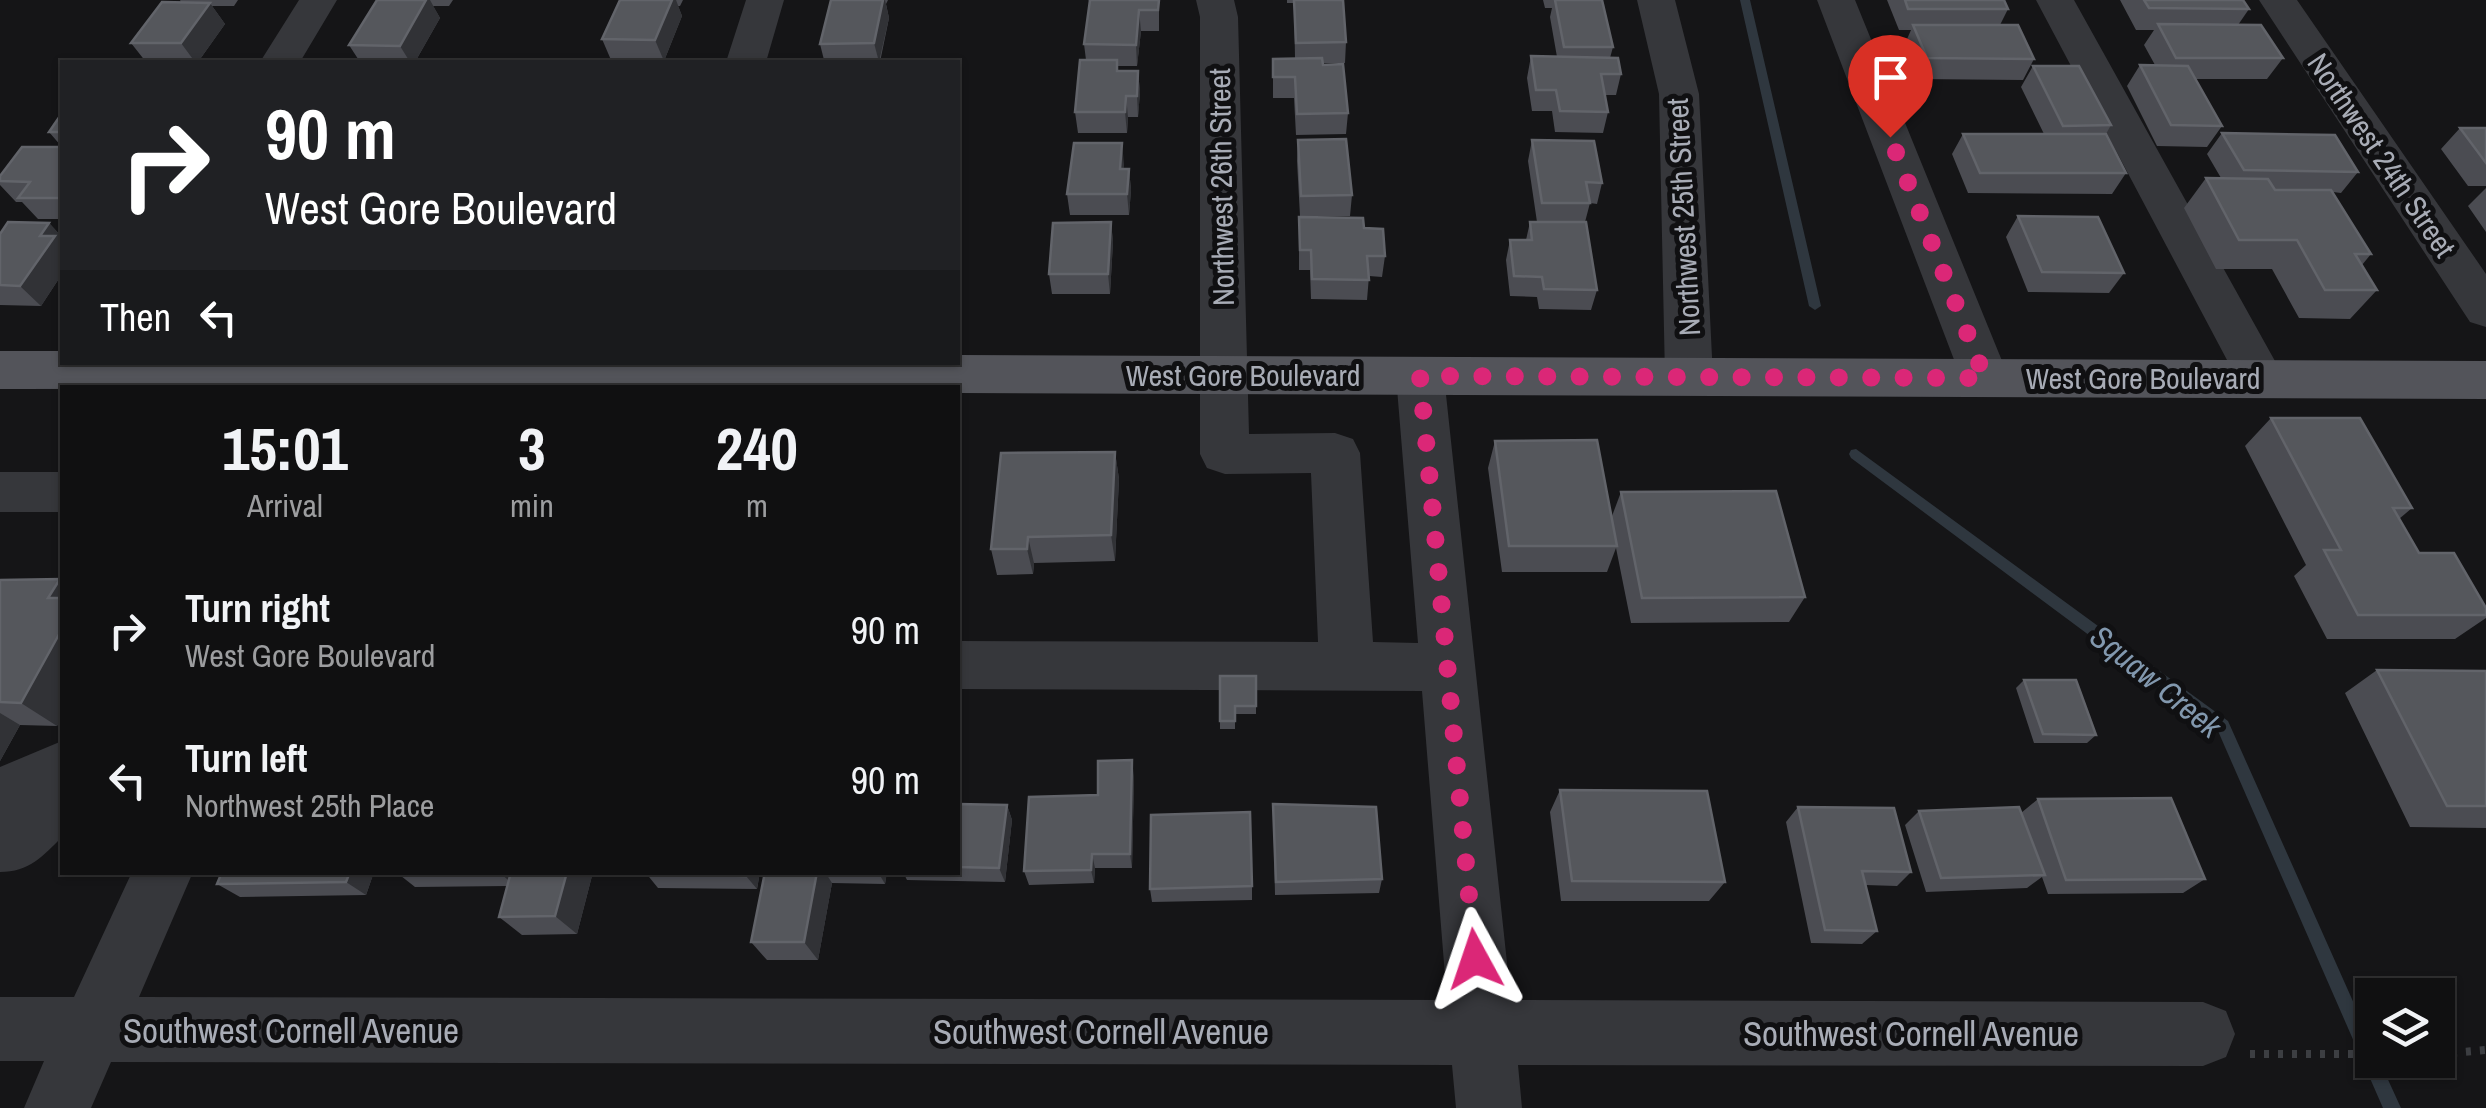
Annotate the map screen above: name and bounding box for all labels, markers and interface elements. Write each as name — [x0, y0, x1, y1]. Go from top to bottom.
pin — [1848, 35, 1933, 138]
street label: Northwest 24th Street — [2299, 45, 2465, 265]
icon: arrive — [1863, 50, 1918, 105]
street label: Northwest 26th Street — [1199, 68, 1243, 306]
text: 90 m — [265, 87, 396, 181]
street label: Northwest 25th Street — [1657, 97, 1709, 337]
icon: right — [100, 100, 230, 230]
text: West Gore Boulevard — [265, 177, 617, 238]
icon: left — [191, 290, 246, 345]
text: Then — [100, 292, 171, 343]
street label: West Gore Boulevard — [1126, 355, 1360, 395]
street label: West Gore Boulevard — [2026, 358, 2260, 398]
text: 15:01 — [222, 408, 348, 489]
text: 3 — [518, 408, 546, 489]
text: 240 — [716, 408, 798, 489]
text: Arrival — [247, 484, 323, 527]
text: min — [510, 484, 554, 527]
text: m — [746, 484, 768, 527]
text: Turn right — [185, 583, 330, 634]
icon: right — [100, 603, 155, 658]
text: 90 m — [851, 605, 920, 656]
water label: Squaw Creek — [2081, 615, 2231, 748]
text: West Gore Boulevard — [185, 634, 435, 677]
text: Turn left — [185, 733, 307, 784]
icon: left — [100, 753, 155, 808]
text: 90 m — [851, 755, 920, 806]
text: Northwest 25th Place — [185, 784, 434, 827]
position arrow — [1423, 907, 1527, 1011]
map controls — [2355, 978, 2455, 1078]
button: layers — [2355, 978, 2455, 1078]
street label: Southwest Cornell Avenue — [123, 1007, 459, 1054]
street label: Southwest Cornell Avenue — [933, 1008, 1269, 1055]
street label: Southwest Cornell Avenue — [1743, 1010, 2079, 1057]

